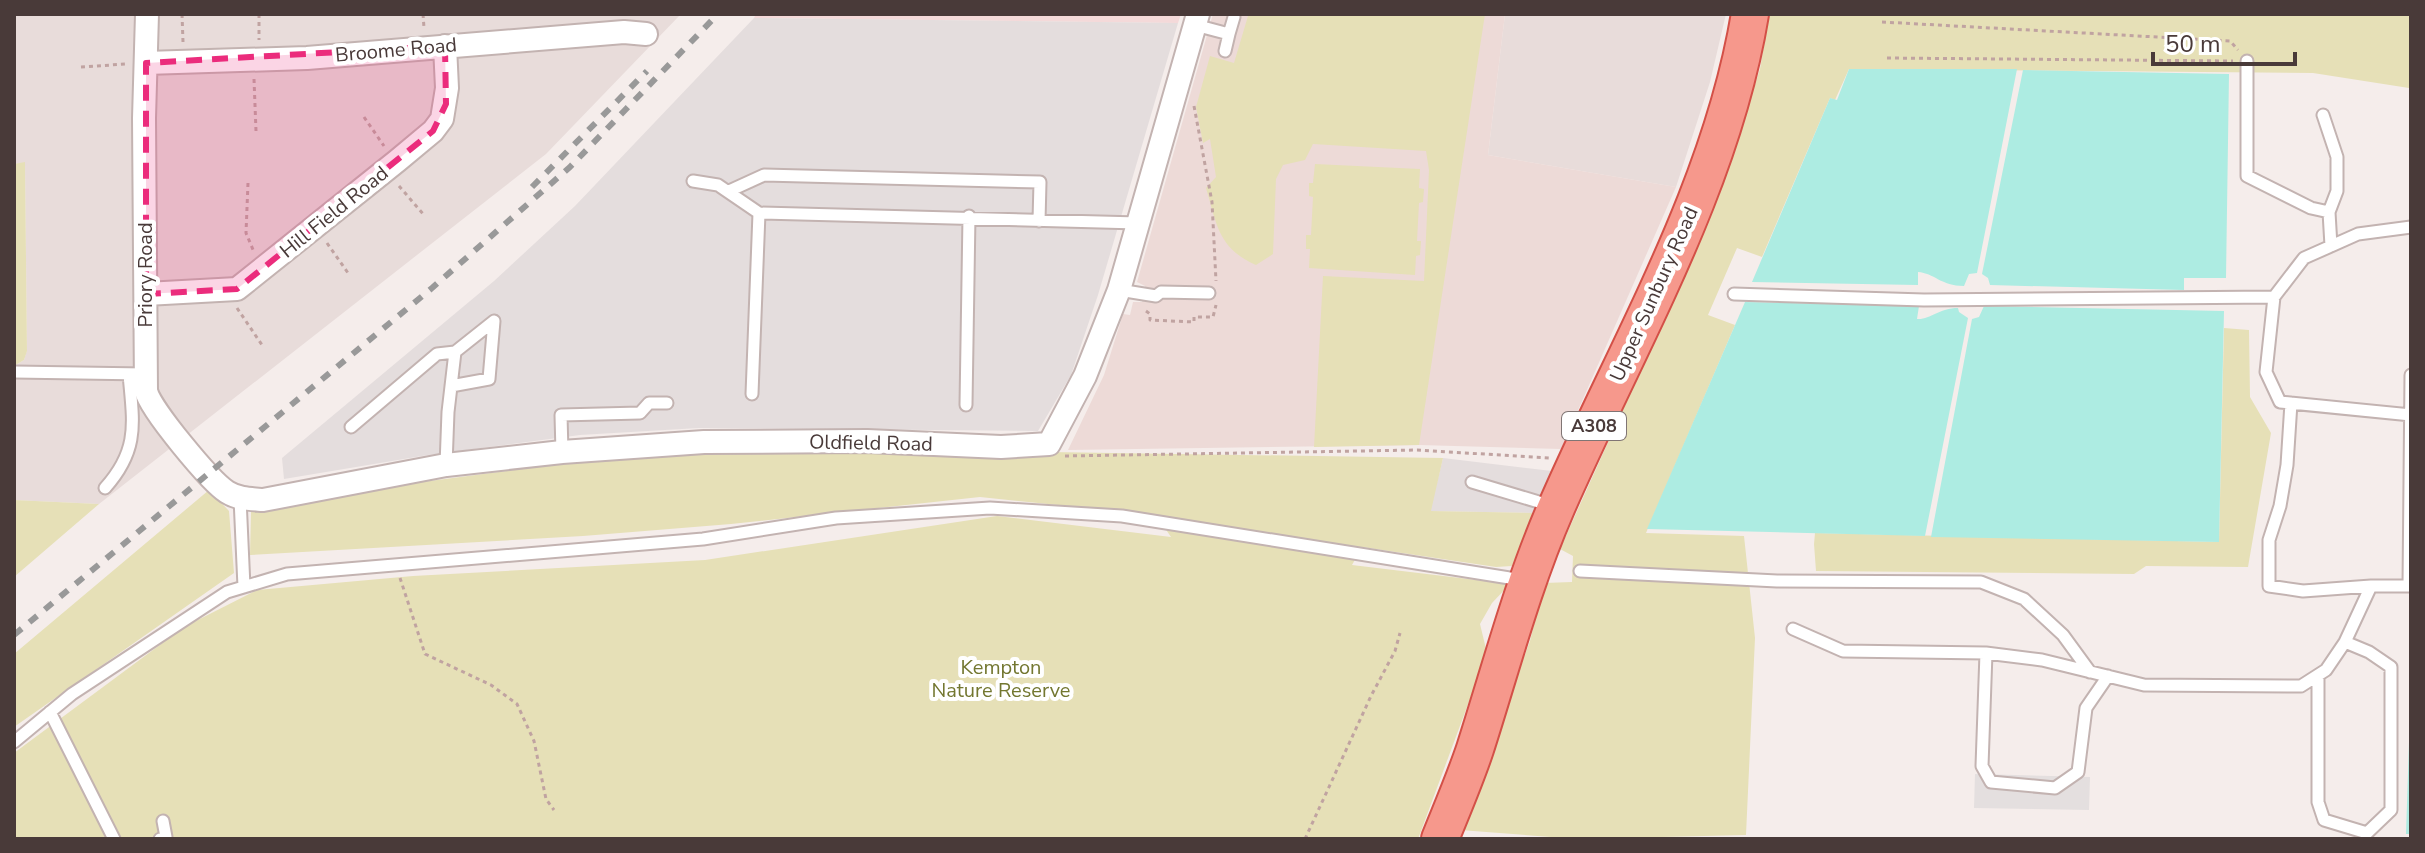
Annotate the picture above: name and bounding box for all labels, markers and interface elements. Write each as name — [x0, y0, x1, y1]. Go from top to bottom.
scale bar — [2153, 16, 2295, 66]
text: 50 m — [2165, 28, 2221, 60]
street label: Broome Road — [334, 31, 458, 69]
street label: Hill Field Road — [274, 160, 394, 264]
street label: Upper Sunbury Road — [1603, 203, 1705, 385]
street label: Priory Road — [132, 222, 159, 328]
road number: A308 — [1562, 412, 1626, 440]
street label: Oldfield Road — [809, 428, 933, 458]
park label: Kempton Nature Reserve — [931, 654, 1071, 704]

